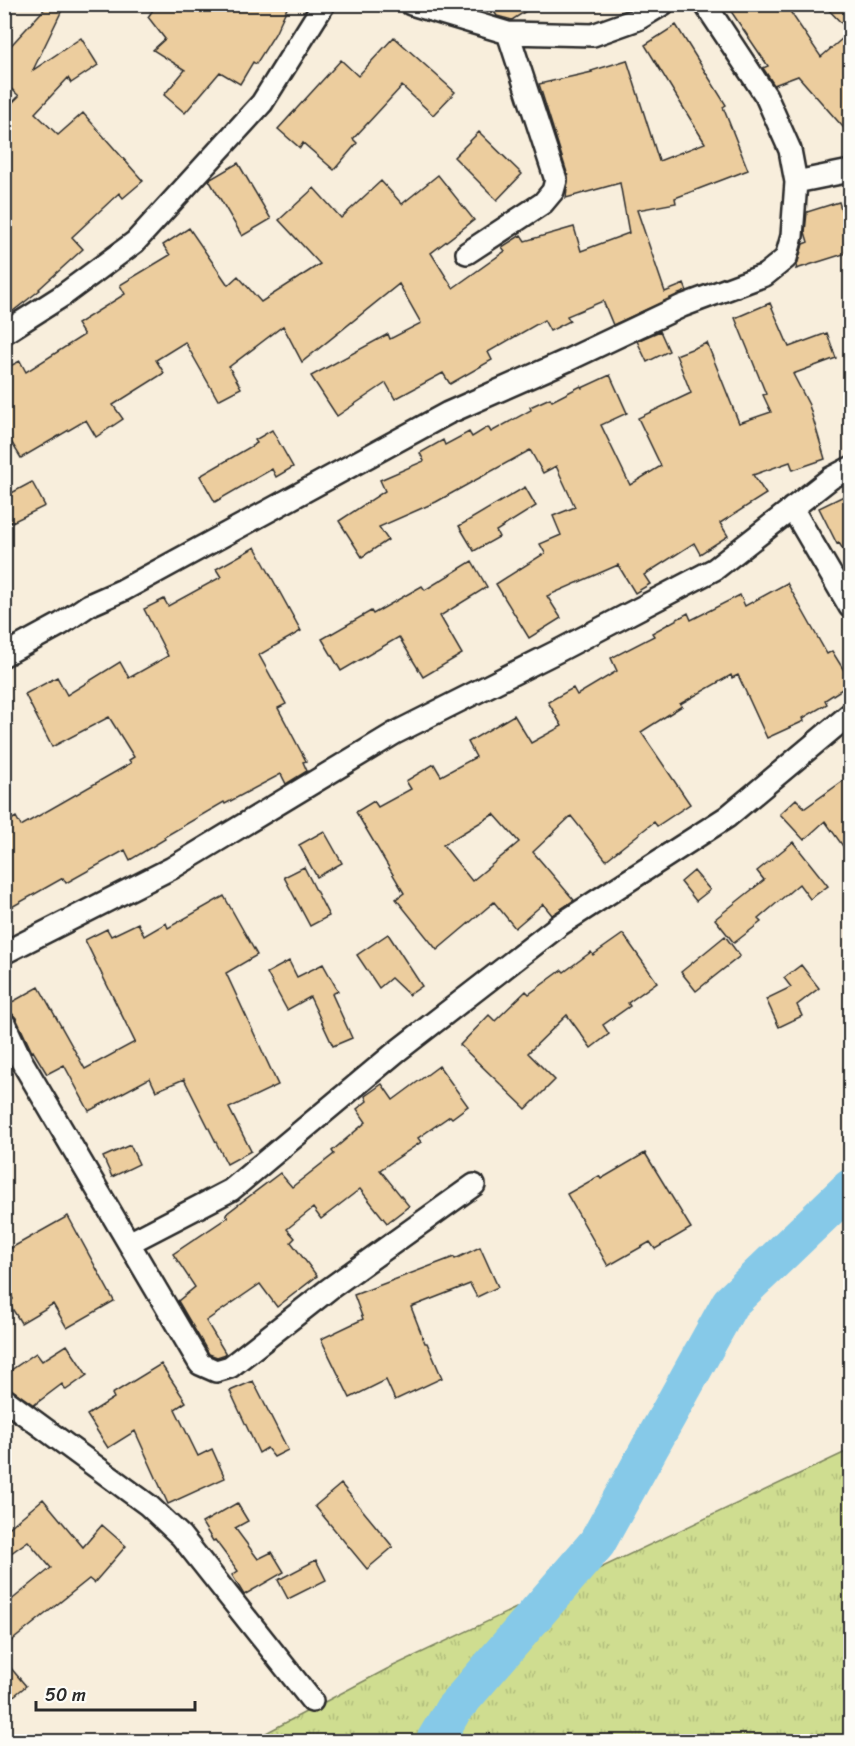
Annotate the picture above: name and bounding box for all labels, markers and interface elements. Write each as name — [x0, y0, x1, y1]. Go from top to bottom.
scale bar — [36, 1674, 195, 1712]
text: 50 m — [45, 1679, 86, 1711]

